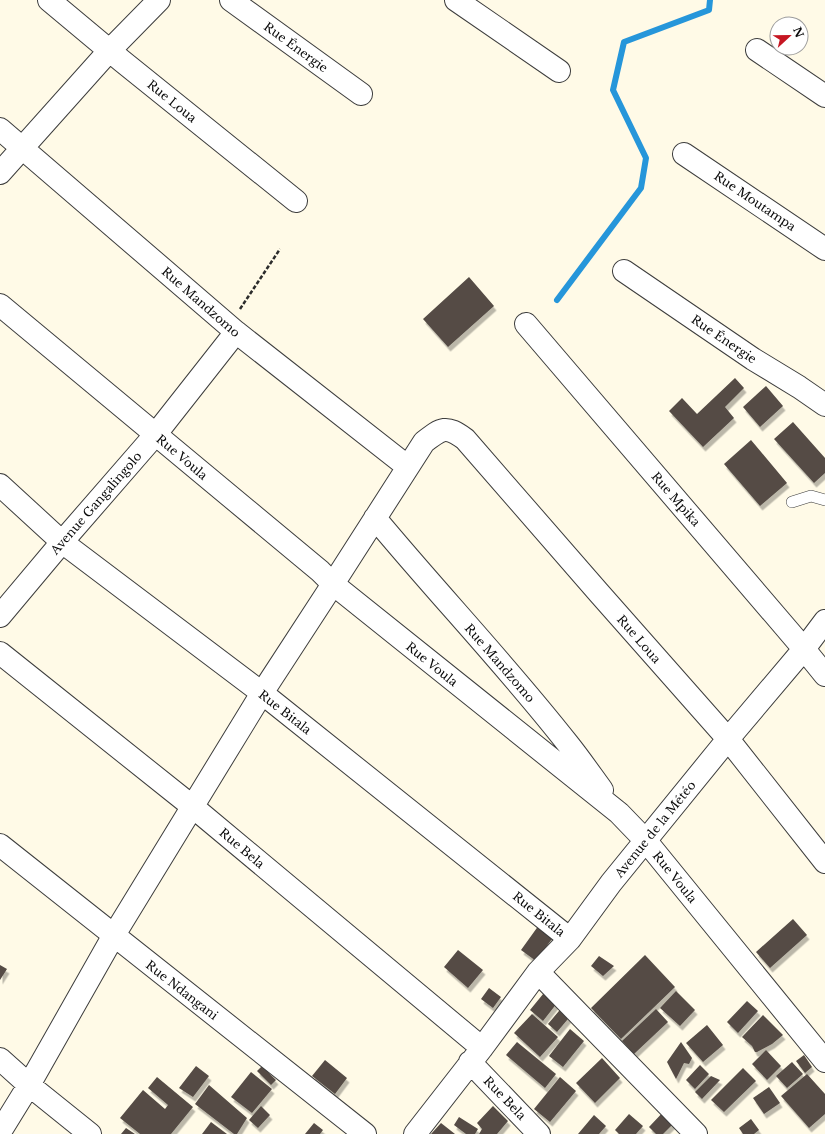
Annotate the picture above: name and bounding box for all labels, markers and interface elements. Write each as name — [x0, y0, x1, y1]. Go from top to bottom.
north arrow — [769, 16, 809, 56]
street label: Rue Énergie — [261, 18, 332, 75]
text: N — [790, 25, 807, 40]
street label: Rue Loua — [144, 77, 200, 126]
street label: Rue Moutampa — [711, 168, 799, 234]
street label: Rue Mandzomo — [159, 264, 243, 340]
street label: Rue Énergie — [688, 311, 760, 366]
street label: Rue Voula — [153, 431, 211, 483]
street label: Avenue Gangalingolo — [47, 448, 145, 558]
street label: Rue Mpika — [648, 469, 704, 529]
street label: Rue Loua — [614, 612, 664, 666]
street label: Rue Mandzomo — [462, 621, 538, 705]
street label: Rue Voula — [403, 639, 461, 690]
street label: Rue Bitala — [256, 687, 315, 737]
street label: Avenue de la Météo — [611, 777, 699, 881]
street label: Rue Bela — [216, 825, 268, 871]
street label: Rue Voula — [650, 848, 701, 906]
street label: Rue Bitala — [510, 888, 568, 940]
street label: Rue Ndangani — [143, 957, 221, 1023]
street label: Rue Bela — [481, 1073, 530, 1123]

